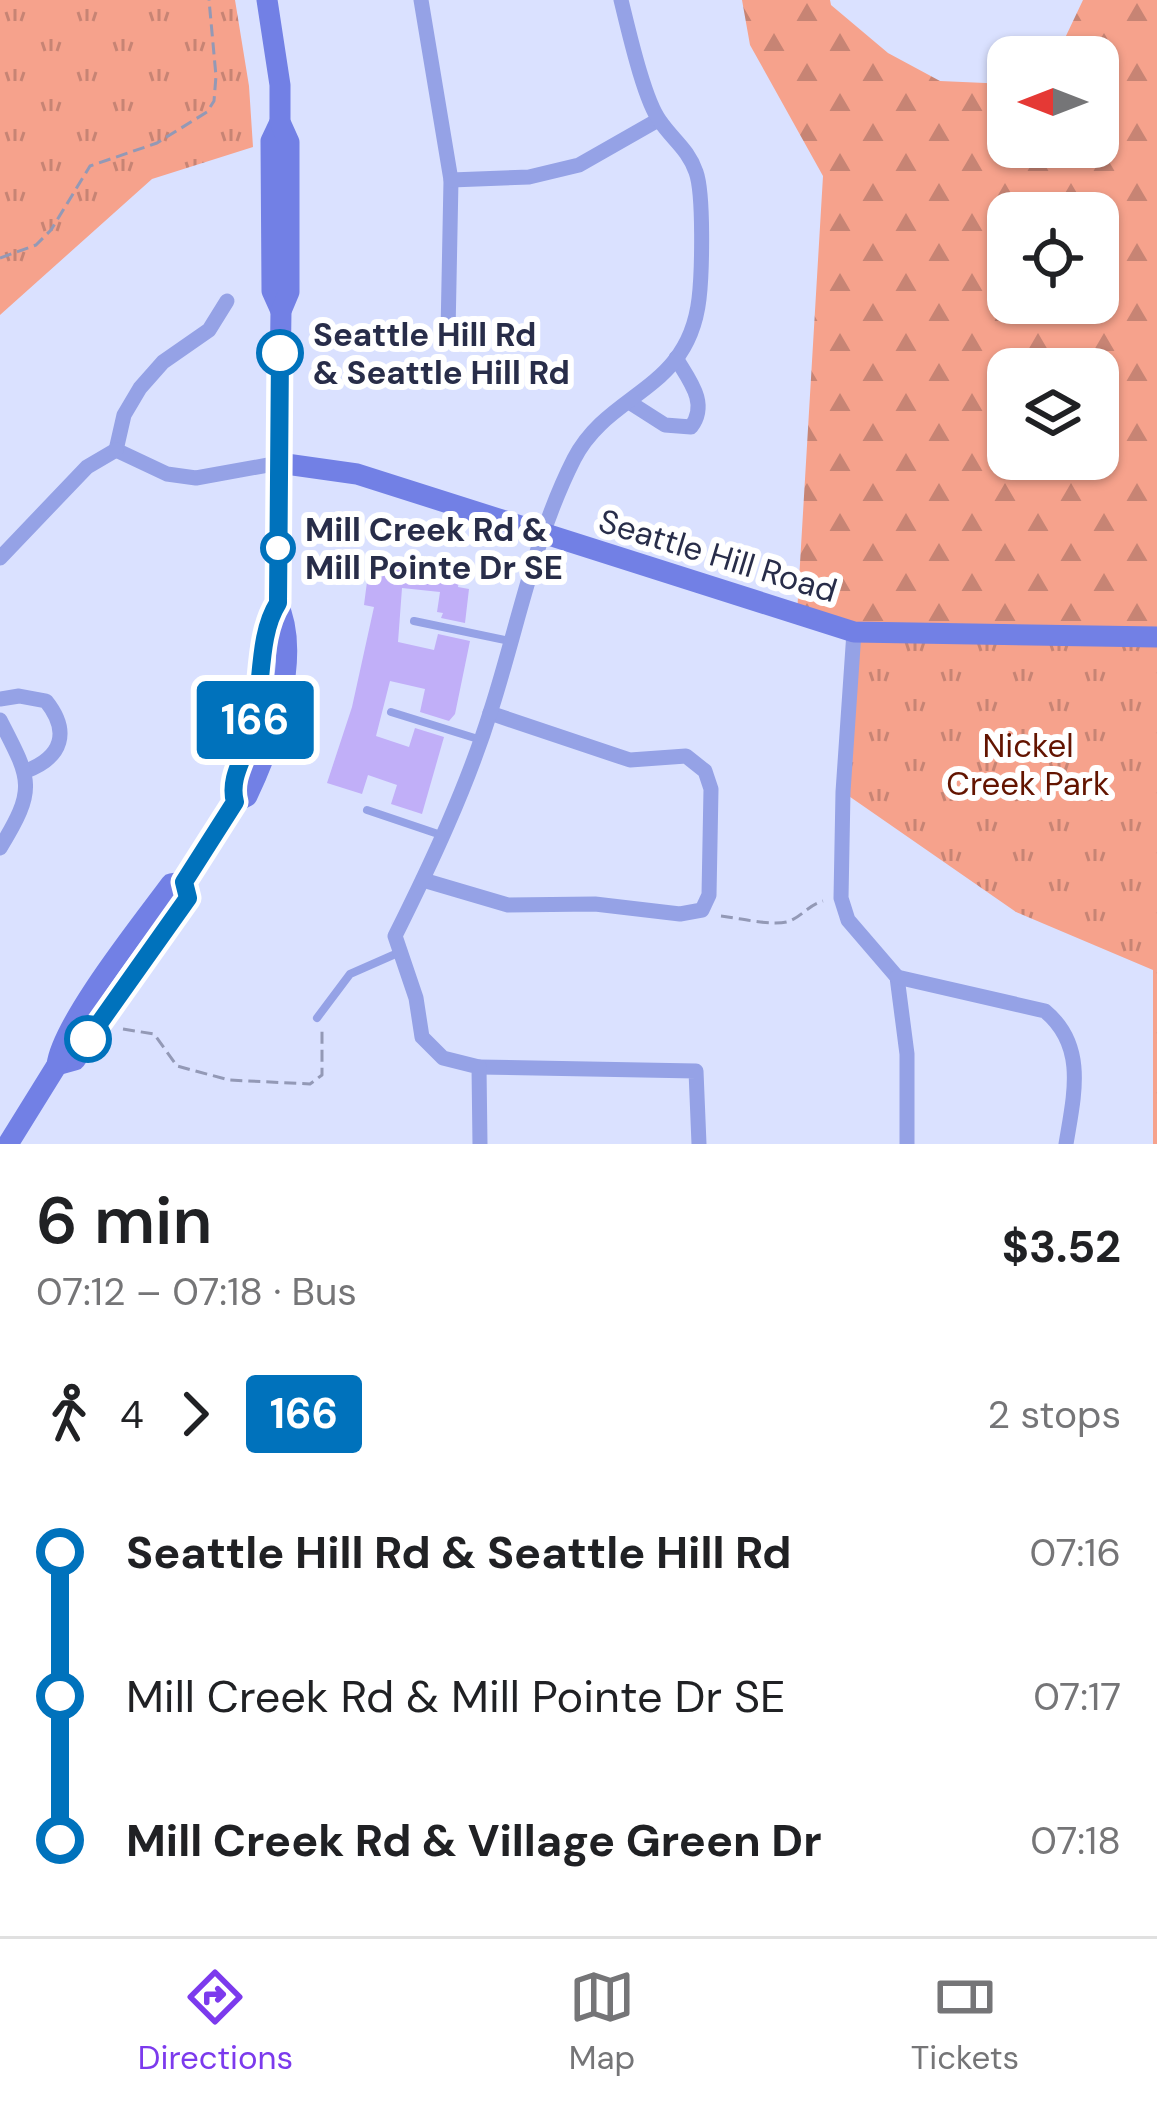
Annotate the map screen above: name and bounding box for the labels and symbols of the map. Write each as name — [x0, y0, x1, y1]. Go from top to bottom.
north arrow — [987, 36, 1119, 168]
place label: Seattle Hill Rd & Seattle Hill Rd — [313, 313, 570, 394]
marker: Seattle Hill Rd & Seattle Hill Rd — [258, 331, 302, 375]
street label: Seattle Hill Road — [594, 499, 842, 612]
place label: Mill Creek Rd & Mill Pointe Dr SE — [305, 508, 563, 589]
marker: Mill Creek Rd & Mill Pointe Dr SE — [262, 532, 294, 564]
line badge: 166 — [186, 681, 324, 759]
park label: Nickel Creek Park — [946, 724, 1110, 805]
unlabelled marker — [66, 1017, 110, 1061]

